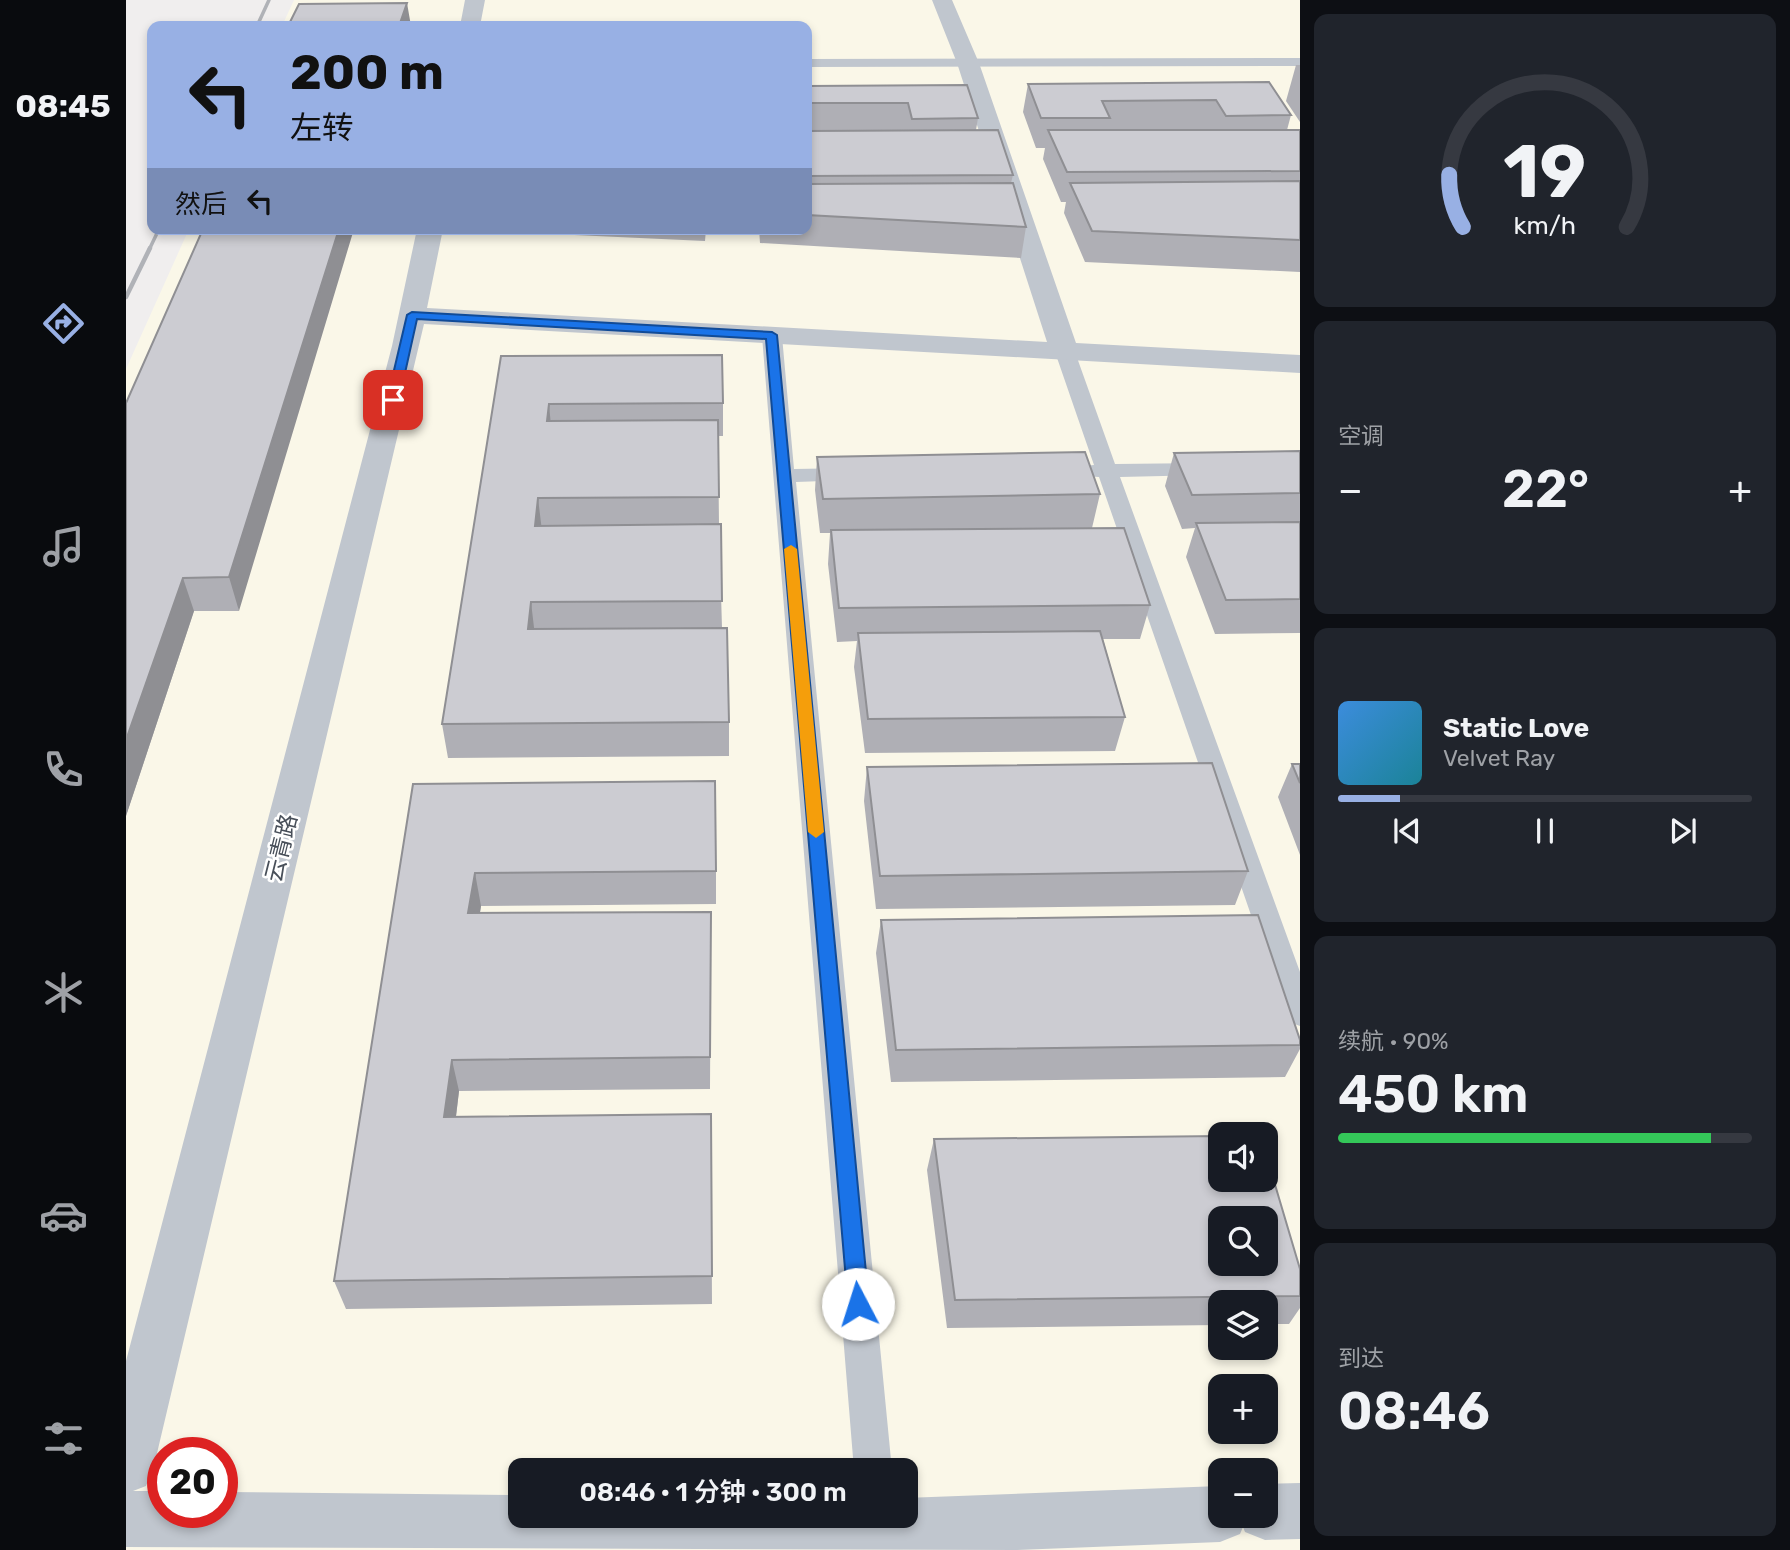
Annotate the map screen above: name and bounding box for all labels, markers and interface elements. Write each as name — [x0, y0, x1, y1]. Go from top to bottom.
text: 200 m — [290, 43, 444, 101]
icon: left — [175, 49, 266, 140]
text: 08:45 — [15, 87, 111, 125]
text: 左转 — [290, 109, 354, 147]
text: 19 — [1504, 129, 1586, 215]
icon: left — [241, 182, 279, 220]
text: 然后 — [175, 189, 227, 220]
text: km/h — [1514, 210, 1576, 239]
icon: directions — [39, 299, 88, 348]
pin — [363, 370, 423, 430]
icon: arrive — [374, 381, 412, 419]
text: 空调 — [1338, 422, 1384, 450]
text: 22° — [1502, 458, 1589, 520]
text: − — [1338, 467, 1363, 513]
text: + — [1728, 467, 1752, 513]
icon: music — [39, 522, 88, 571]
text: Static Love — [1443, 713, 1589, 744]
text: Velvet Ray — [1443, 744, 1555, 772]
icon: phone — [39, 745, 88, 794]
street label: 云青路 — [259, 811, 303, 885]
icon: previous — [1388, 812, 1426, 850]
icon: pause — [1526, 812, 1564, 850]
icon: next — [1664, 812, 1702, 850]
icon: climate — [39, 968, 88, 1017]
text: 续航 · 90% — [1338, 1027, 1449, 1055]
text: 450 km — [1338, 1063, 1529, 1125]
map controls — [1208, 1122, 1278, 1528]
button: sound — [1208, 1122, 1278, 1192]
icon: car — [39, 1191, 88, 1240]
button: search — [1208, 1206, 1278, 1276]
position arrow — [821, 1267, 895, 1341]
button: layers — [1208, 1290, 1278, 1360]
text: 到达 — [1338, 1344, 1384, 1372]
button: + — [1208, 1374, 1278, 1444]
text: 08:46 — [1338, 1380, 1490, 1442]
icon: filters — [39, 1414, 88, 1463]
speed limit sign: 20 — [147, 1437, 238, 1528]
button: − — [1208, 1458, 1278, 1528]
text: 08:46 · 1 分钟 · 300 m — [579, 1477, 847, 1508]

